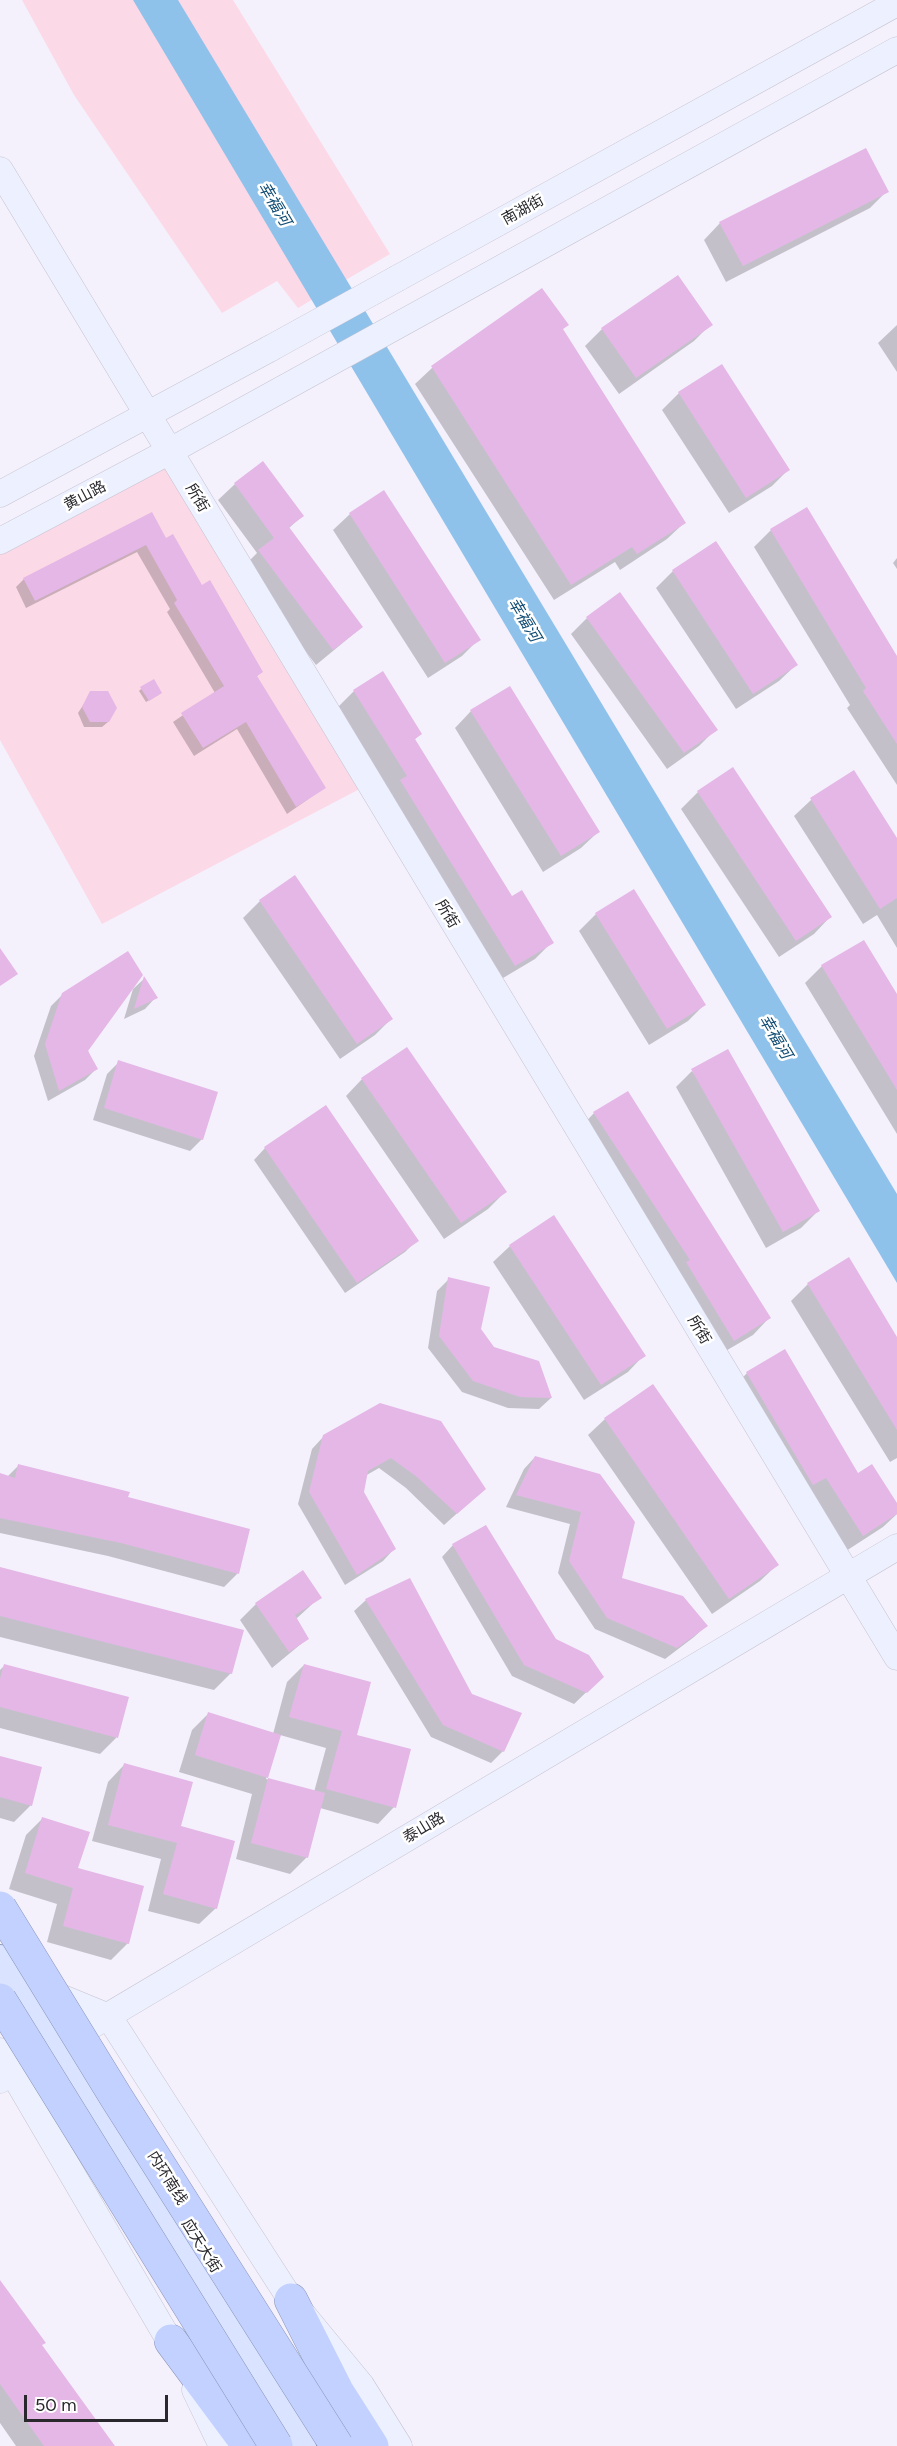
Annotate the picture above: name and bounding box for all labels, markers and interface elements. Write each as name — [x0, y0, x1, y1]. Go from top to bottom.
water label: 幸福河 — [253, 178, 295, 230]
street label: 南湖街 — [499, 191, 547, 229]
street label: 黄山路 — [61, 477, 109, 515]
street label: 所街 — [182, 481, 212, 515]
water label: 幸福河 — [503, 594, 545, 646]
street label: 所街 — [432, 897, 462, 931]
water label: 幸福河 — [754, 1011, 796, 1063]
street label: 所街 — [684, 1313, 714, 1347]
street label: 泰山路 — [400, 1809, 448, 1847]
street label: 内环南线 — [143, 2148, 191, 2208]
street label: 应天大街 — [177, 2216, 225, 2276]
scale bar — [27, 2383, 171, 2421]
text: 50 m — [35, 2394, 77, 2416]

